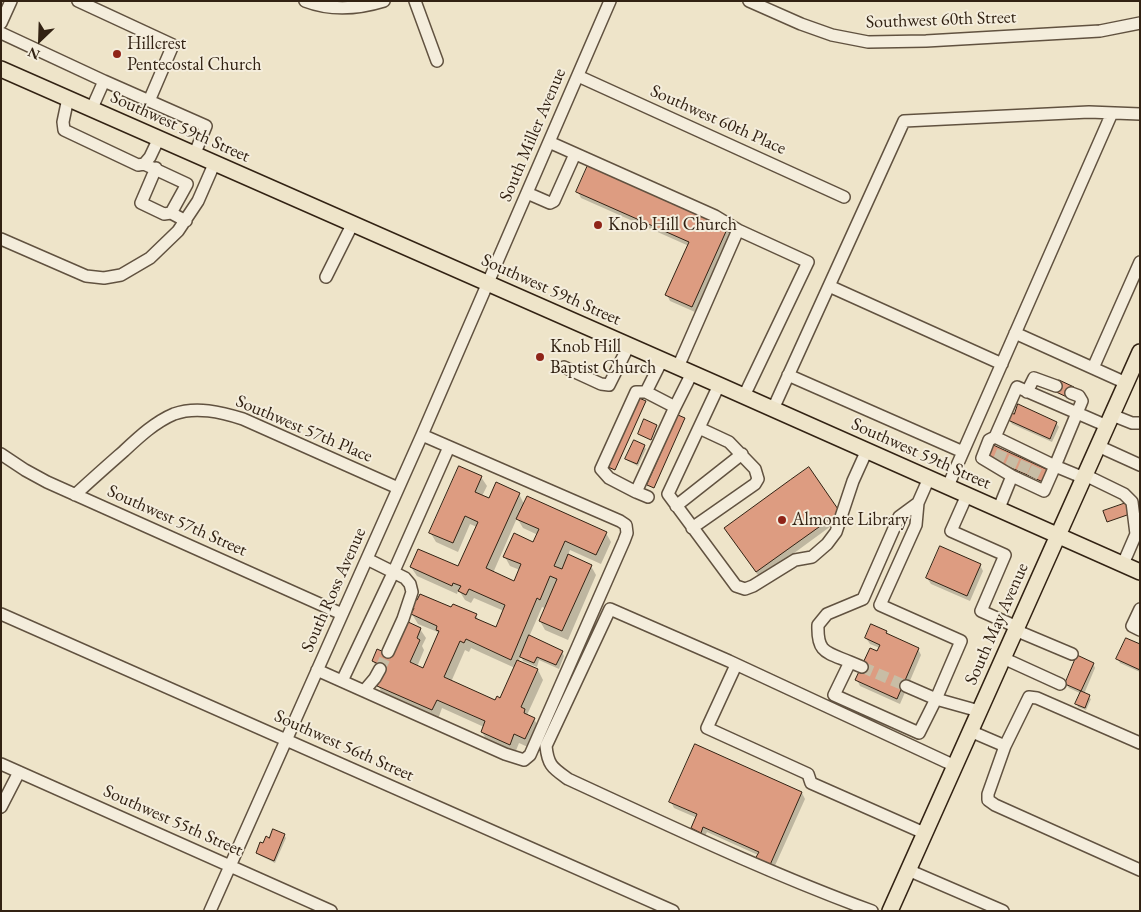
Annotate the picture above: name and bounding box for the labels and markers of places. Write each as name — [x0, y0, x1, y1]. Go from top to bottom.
place label: Hillcrest Pentecostal Church — [127, 33, 262, 76]
marker: Hillcrest Pentecostal Church — [111, 48, 123, 60]
place label: Knob Hill Church — [608, 214, 737, 236]
marker: Knob Hill Church — [592, 219, 604, 231]
place label: Knob Hill Baptist Church — [550, 336, 656, 378]
marker: Knob Hill Baptist Church — [534, 351, 546, 363]
place label: Almonte Library — [792, 509, 909, 531]
marker: Almonte Library — [776, 514, 788, 526]

